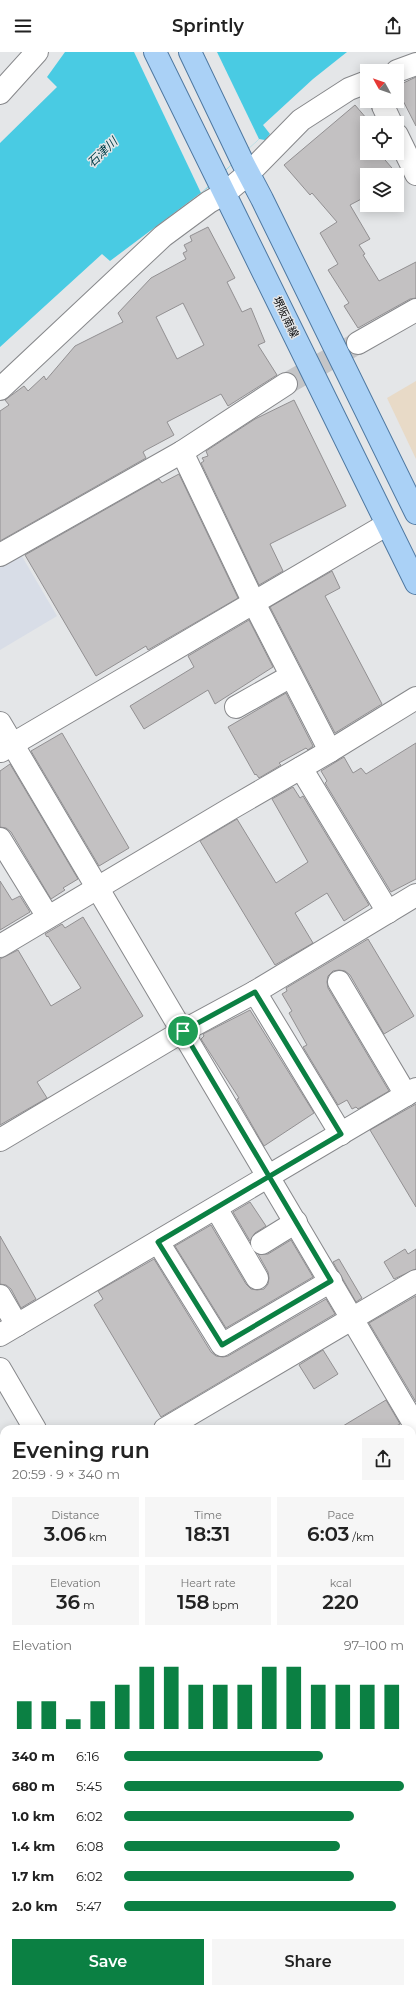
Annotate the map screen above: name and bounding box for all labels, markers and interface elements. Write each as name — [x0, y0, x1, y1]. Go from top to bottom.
icon: menu — [12, 15, 34, 37]
text: Sprintly — [172, 15, 244, 37]
icon: share — [382, 15, 404, 37]
north arrow — [360, 64, 404, 108]
map controls — [360, 64, 404, 212]
button: locate — [360, 116, 404, 160]
water label: 石津川 — [84, 133, 122, 170]
button: layers — [360, 168, 404, 212]
street label: 堺阪南線 — [270, 294, 302, 340]
pin — [166, 1014, 200, 1048]
icon: arrive — [172, 1020, 194, 1042]
text: Evening run — [12, 1437, 150, 1464]
button: share — [362, 1438, 404, 1480]
text: 20:59 · 9 × 340 m — [12, 1466, 120, 1482]
text: Distance — [51, 1508, 99, 1522]
text: Time — [194, 1508, 222, 1522]
text: Pace — [327, 1508, 354, 1522]
text: 3.06 — [44, 1522, 86, 1546]
text: 18:31 — [186, 1522, 230, 1546]
text: 6:03 — [307, 1522, 349, 1546]
text: km — [86, 1530, 107, 1544]
text: /km — [349, 1530, 374, 1544]
text: Elevation — [50, 1576, 101, 1590]
text: Heart rate — [180, 1576, 236, 1590]
text: kcal — [330, 1576, 352, 1590]
text: 36 — [56, 1590, 80, 1614]
text: 158 — [177, 1590, 209, 1614]
text: 220 — [322, 1590, 359, 1614]
text: m — [80, 1598, 95, 1612]
text: bpm — [209, 1598, 239, 1612]
text: Elevation — [12, 1637, 72, 1653]
text: 97–100 m — [344, 1637, 404, 1653]
text: 340 m — [12, 1748, 55, 1764]
text: 6:16 — [76, 1748, 99, 1764]
text: 680 m — [12, 1778, 55, 1794]
text: 5:45 — [76, 1778, 102, 1794]
text: 1.0 km — [12, 1808, 55, 1824]
text: 6:02 — [76, 1808, 103, 1824]
text: 1.4 km — [12, 1838, 55, 1854]
text: 6:08 — [76, 1838, 104, 1854]
text: 1.7 km — [12, 1868, 54, 1884]
text: 6:02 — [76, 1868, 103, 1884]
text: 2.0 km — [12, 1898, 58, 1914]
text: 5:47 — [76, 1898, 102, 1914]
button: Save — [12, 1939, 204, 1985]
button: Share — [212, 1939, 404, 1985]

